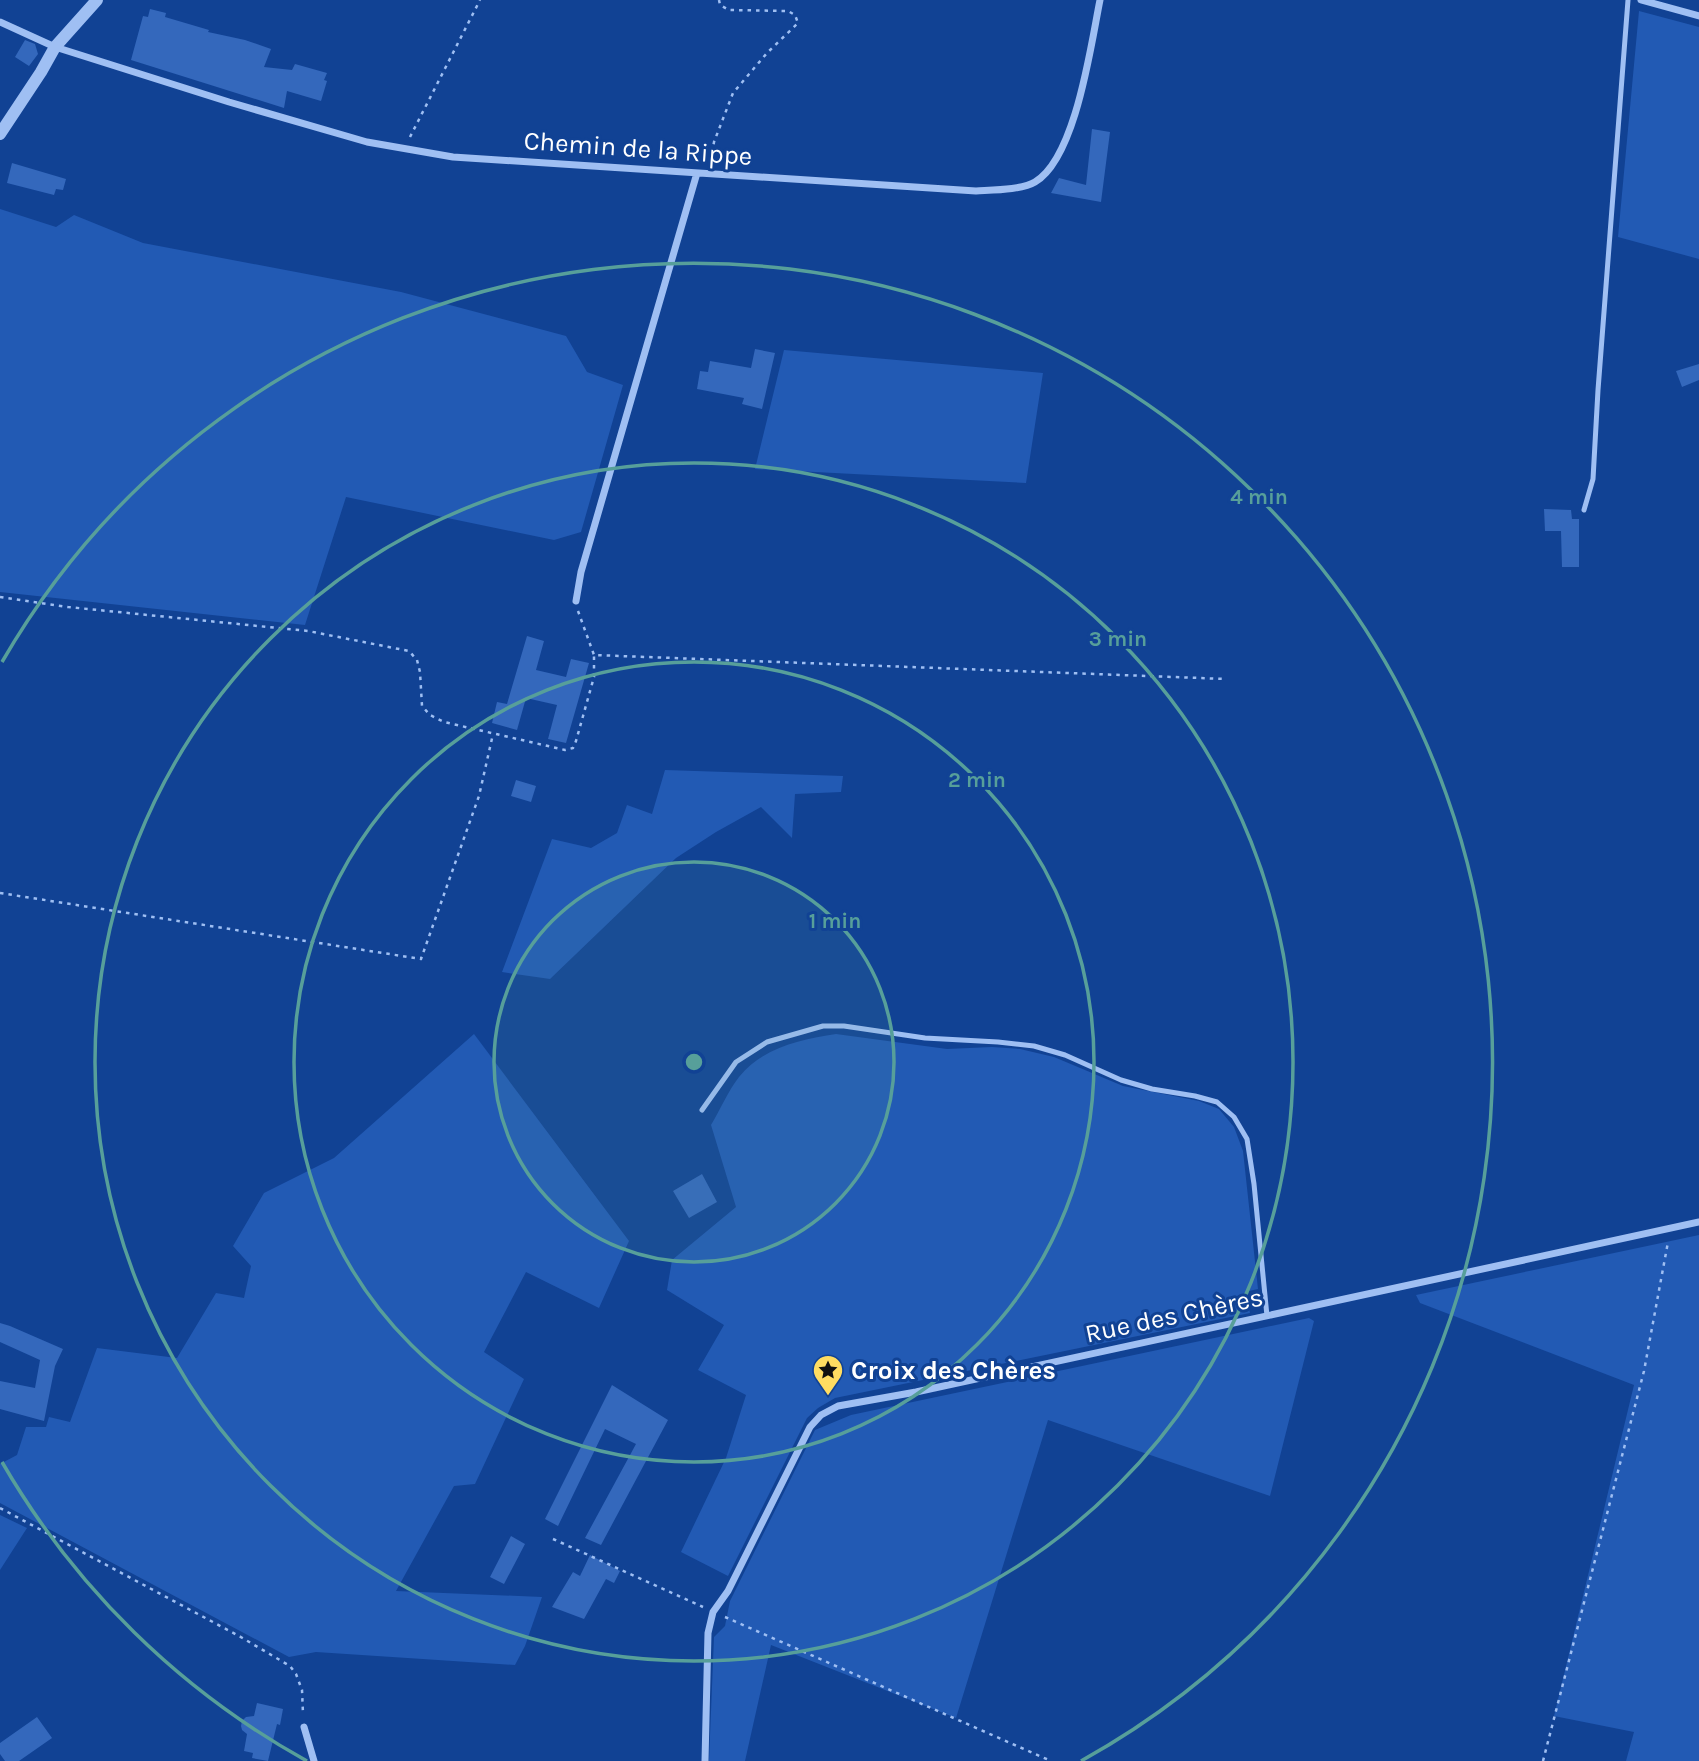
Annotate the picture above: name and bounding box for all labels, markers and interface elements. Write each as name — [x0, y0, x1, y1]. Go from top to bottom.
street label: Chemin de la Rippe — [523, 125, 753, 172]
text: 4 min — [1230, 485, 1288, 509]
text: 3 min — [1089, 627, 1147, 651]
text: 2 min — [948, 768, 1006, 792]
text: 1 min — [809, 909, 861, 933]
centre of rings — [682, 1050, 706, 1074]
street label: Rue des Chères — [1082, 1281, 1266, 1349]
place icon: Croix des Chères — [811, 1353, 845, 1397]
place label: Croix des Chères — [851, 1355, 1056, 1386]

